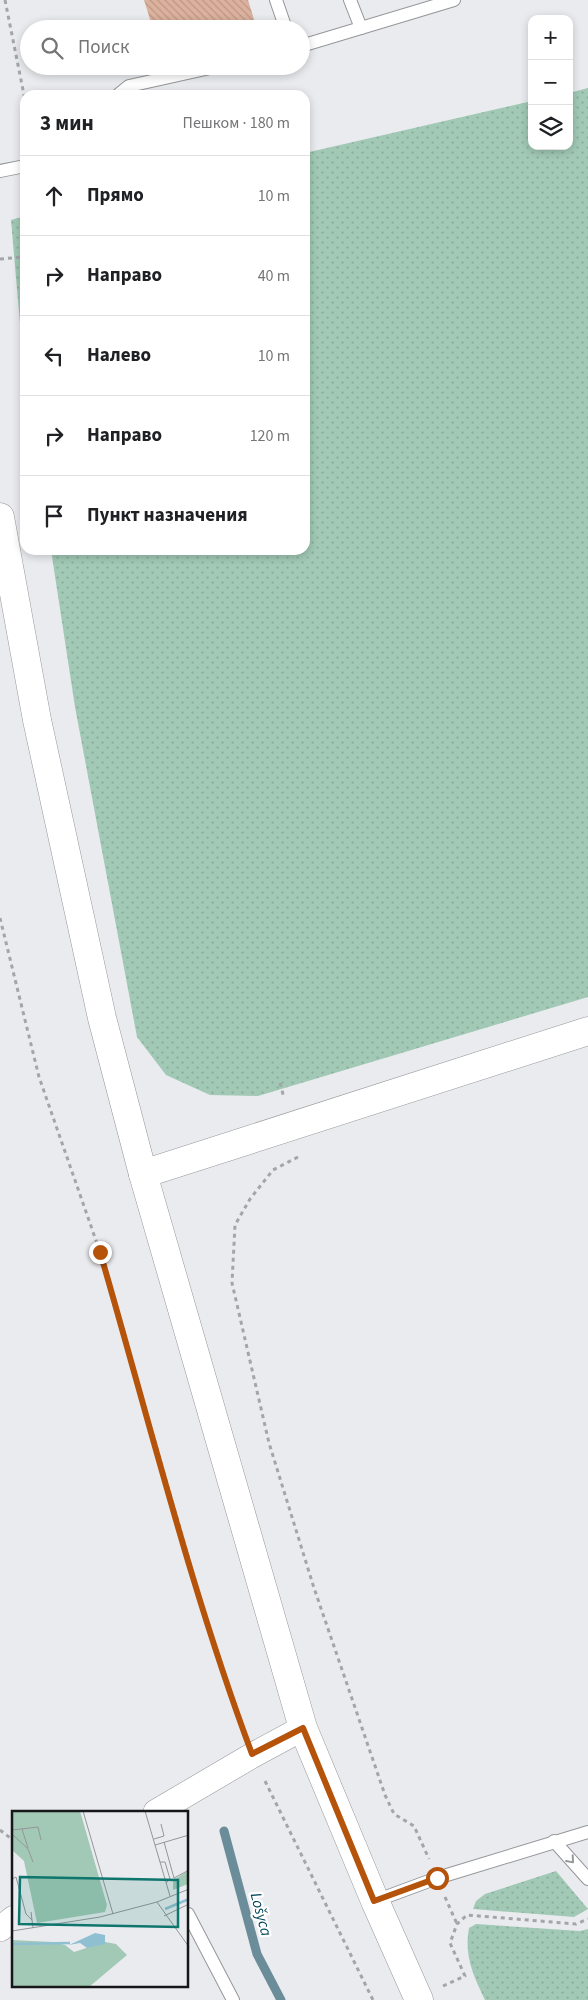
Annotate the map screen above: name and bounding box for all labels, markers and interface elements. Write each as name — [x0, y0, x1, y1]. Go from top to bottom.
map controls — [528, 15, 573, 150]
button: + — [528, 15, 573, 60]
search box — [20, 20, 310, 75]
icon: search — [38, 34, 66, 62]
text: Поиск — [78, 34, 129, 61]
button: − — [528, 60, 573, 105]
button: layers — [528, 105, 573, 150]
text: 3 мин — [40, 108, 94, 138]
text: Пешком · 180 m — [183, 112, 290, 134]
icon: ahead — [40, 182, 68, 210]
text: Прямо — [87, 182, 144, 209]
text: 10 m — [258, 185, 290, 207]
icon: right — [40, 262, 68, 290]
text: Направо — [87, 262, 162, 289]
text: 40 m — [258, 265, 290, 287]
icon: left — [40, 342, 68, 370]
text: Налево — [87, 342, 151, 369]
text: 10 m — [258, 345, 290, 367]
icon: right — [40, 422, 68, 450]
text: Направо — [87, 422, 162, 449]
text: 120 m — [250, 425, 290, 447]
icon: arrive — [40, 502, 68, 530]
text: Пункт назначения — [87, 502, 248, 529]
route end — [89, 1241, 112, 1264]
inset map — [12, 1811, 189, 1988]
one-way arrow — [565, 1855, 574, 1864]
route start — [426, 1867, 449, 1890]
water label: Lošyca — [245, 1890, 277, 1939]

